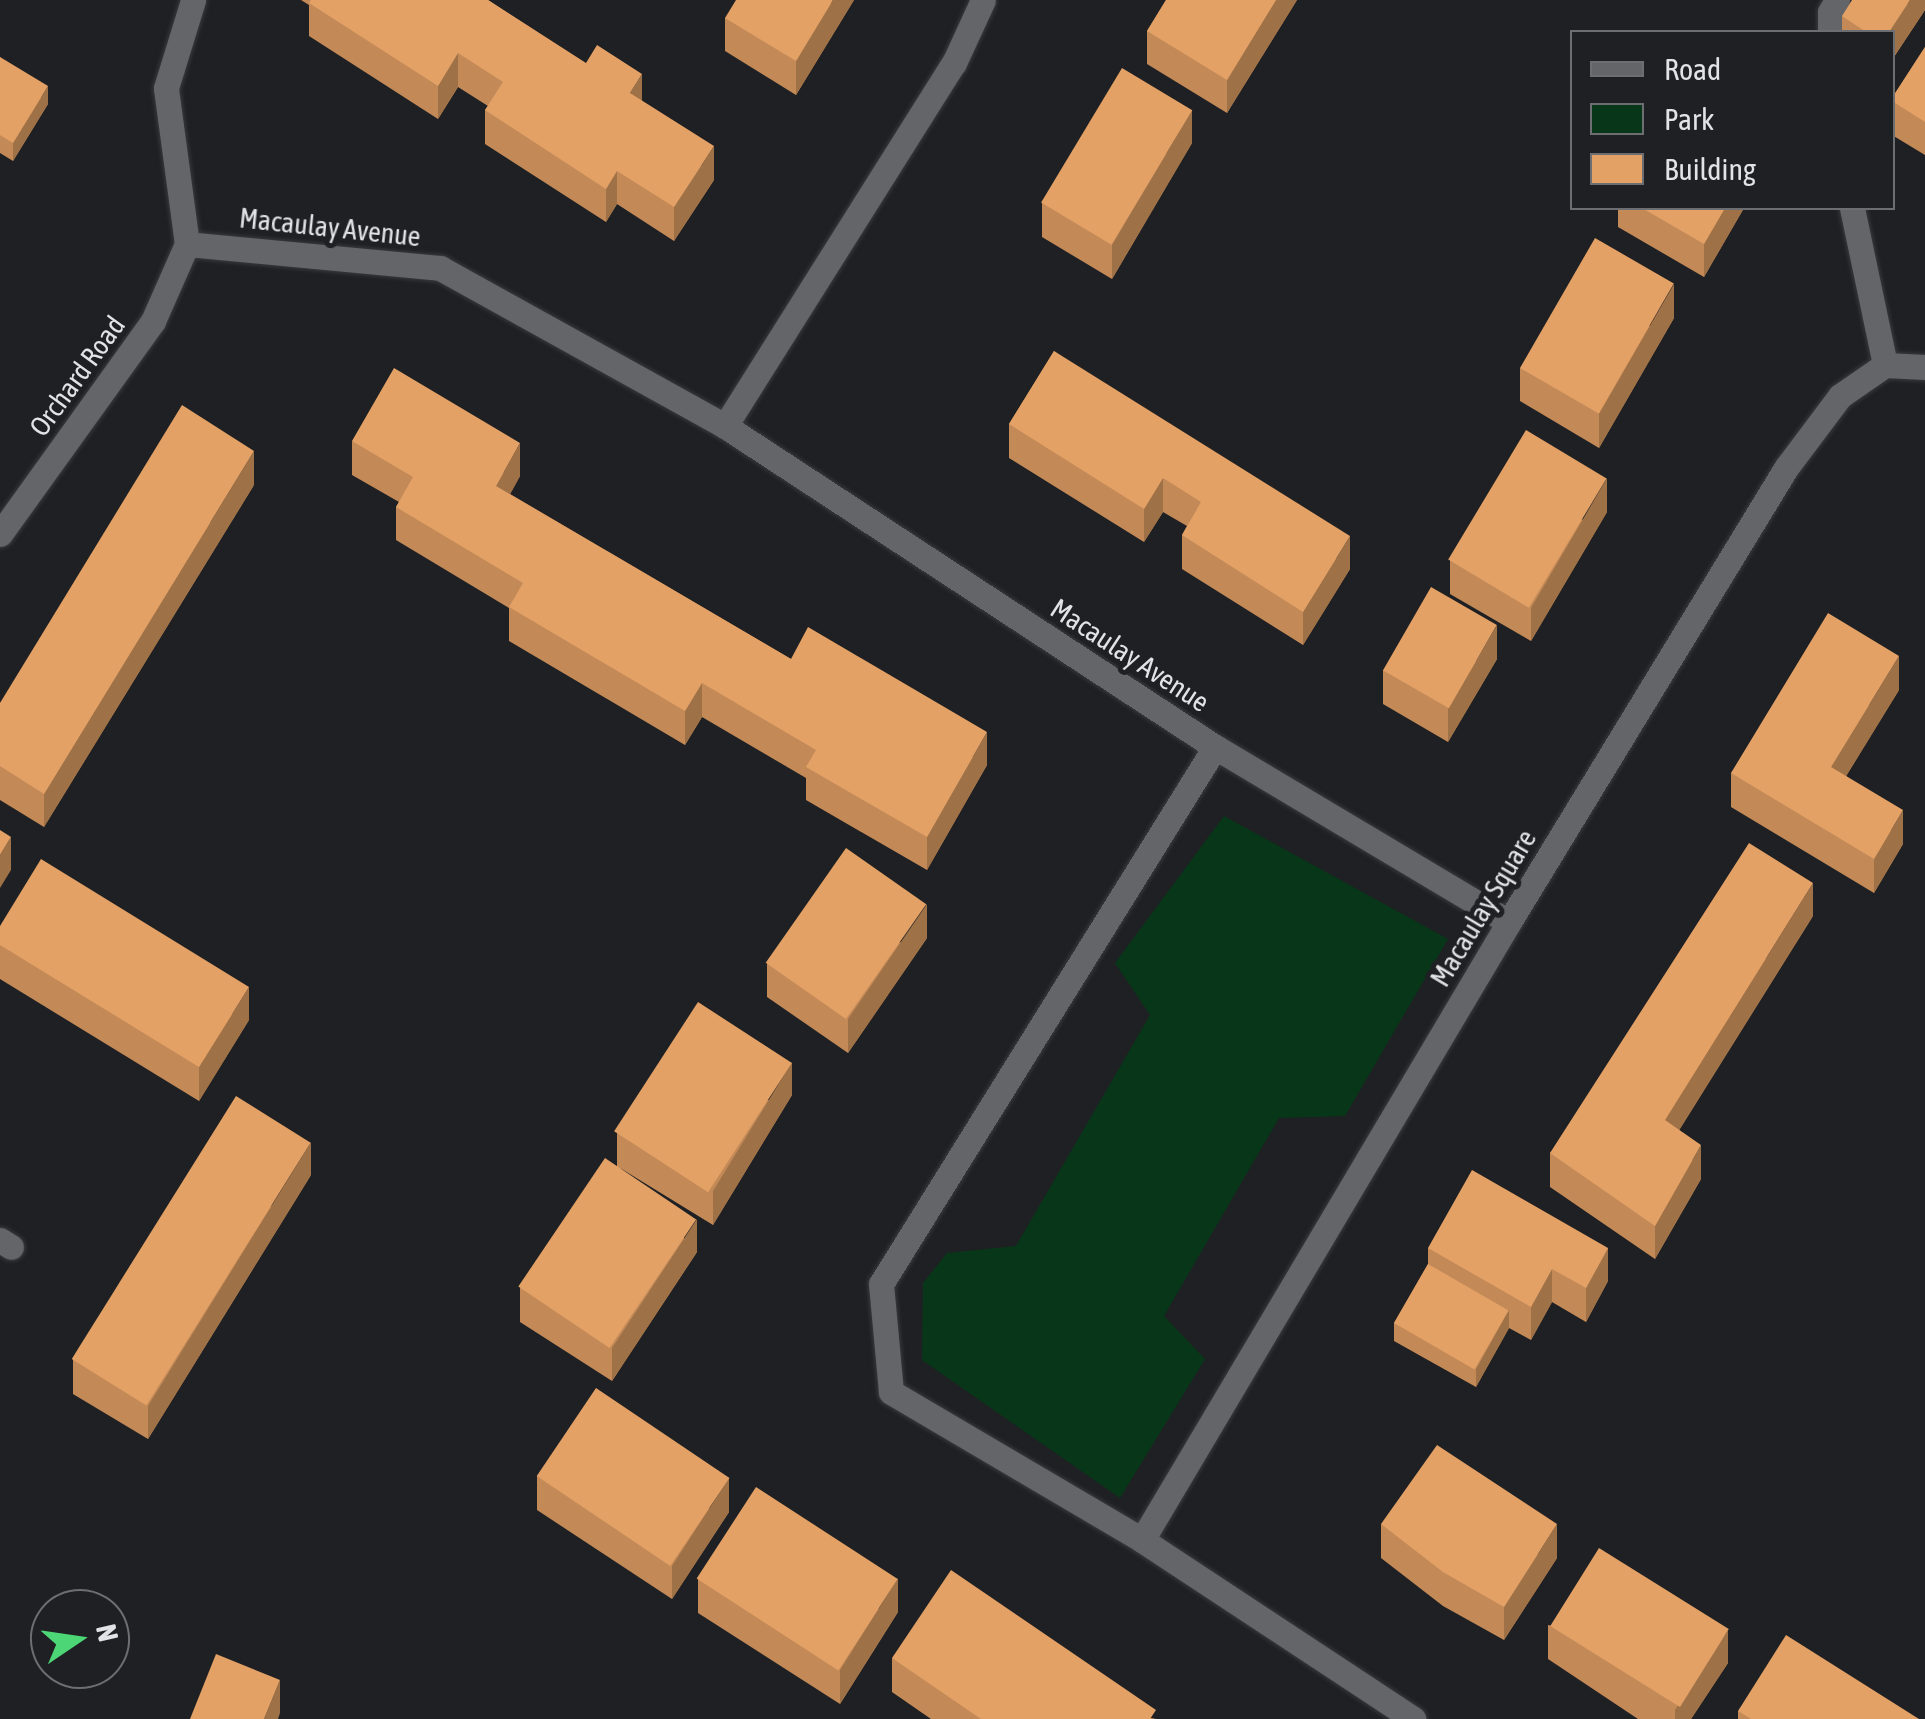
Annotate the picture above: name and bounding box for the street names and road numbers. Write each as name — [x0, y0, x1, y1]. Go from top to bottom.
street label: Macaulay Avenue — [238, 201, 422, 253]
street label: Orchard Road — [22, 309, 132, 443]
street label: Macaulay Avenue — [1045, 591, 1215, 719]
street label: Macaulay Square — [1423, 823, 1543, 993]

